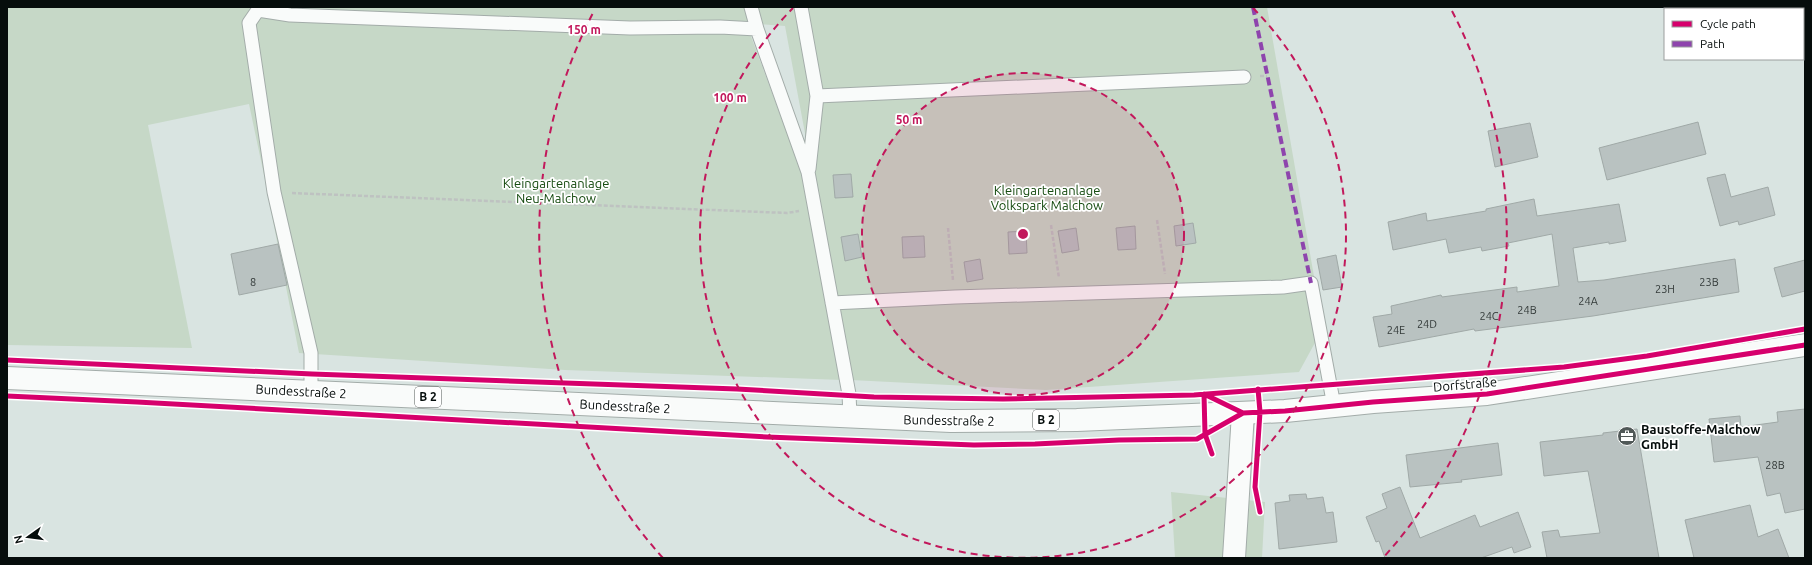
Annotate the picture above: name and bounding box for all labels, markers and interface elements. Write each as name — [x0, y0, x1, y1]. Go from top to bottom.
legend — [1664, 8, 1804, 60]
text: Cycle path — [1700, 17, 1756, 30]
text: 150 m — [567, 23, 601, 36]
text: Path — [1700, 37, 1725, 50]
text: 100 m — [713, 91, 747, 104]
text: 50 m — [896, 113, 922, 126]
park label: Kleingartenanlage Neu-Malchow — [503, 176, 609, 205]
park label: Kleingartenanlage Volkspark Malchow — [991, 183, 1103, 212]
centre of rings — [1016, 227, 1030, 241]
house number: 8 — [250, 276, 256, 288]
house number: 23B — [1699, 276, 1719, 288]
house number: 23H — [1655, 283, 1675, 295]
house number: 24A — [1578, 295, 1599, 307]
house number: 24B — [1517, 304, 1537, 316]
house number: 24C — [1479, 310, 1499, 322]
house number: 24D — [1417, 318, 1437, 330]
house number: 24E — [1387, 324, 1405, 336]
street label: Dorfstraße — [1432, 374, 1498, 394]
street label: Bundesstraße 2 — [255, 382, 347, 400]
road number: B 2 — [415, 387, 441, 407]
street label: Bundesstraße 2 — [579, 397, 671, 415]
road number: B 2 — [1033, 410, 1059, 430]
street label: Bundesstraße 2 — [903, 412, 995, 428]
place label: Baustoffe-Malchow GmbH — [1641, 422, 1760, 451]
office icon: Baustoffe-Malchow GmbH — [1616, 425, 1638, 447]
house number: 28B — [1765, 459, 1785, 471]
north arrow — [8, 517, 48, 557]
text: N — [11, 534, 25, 545]

